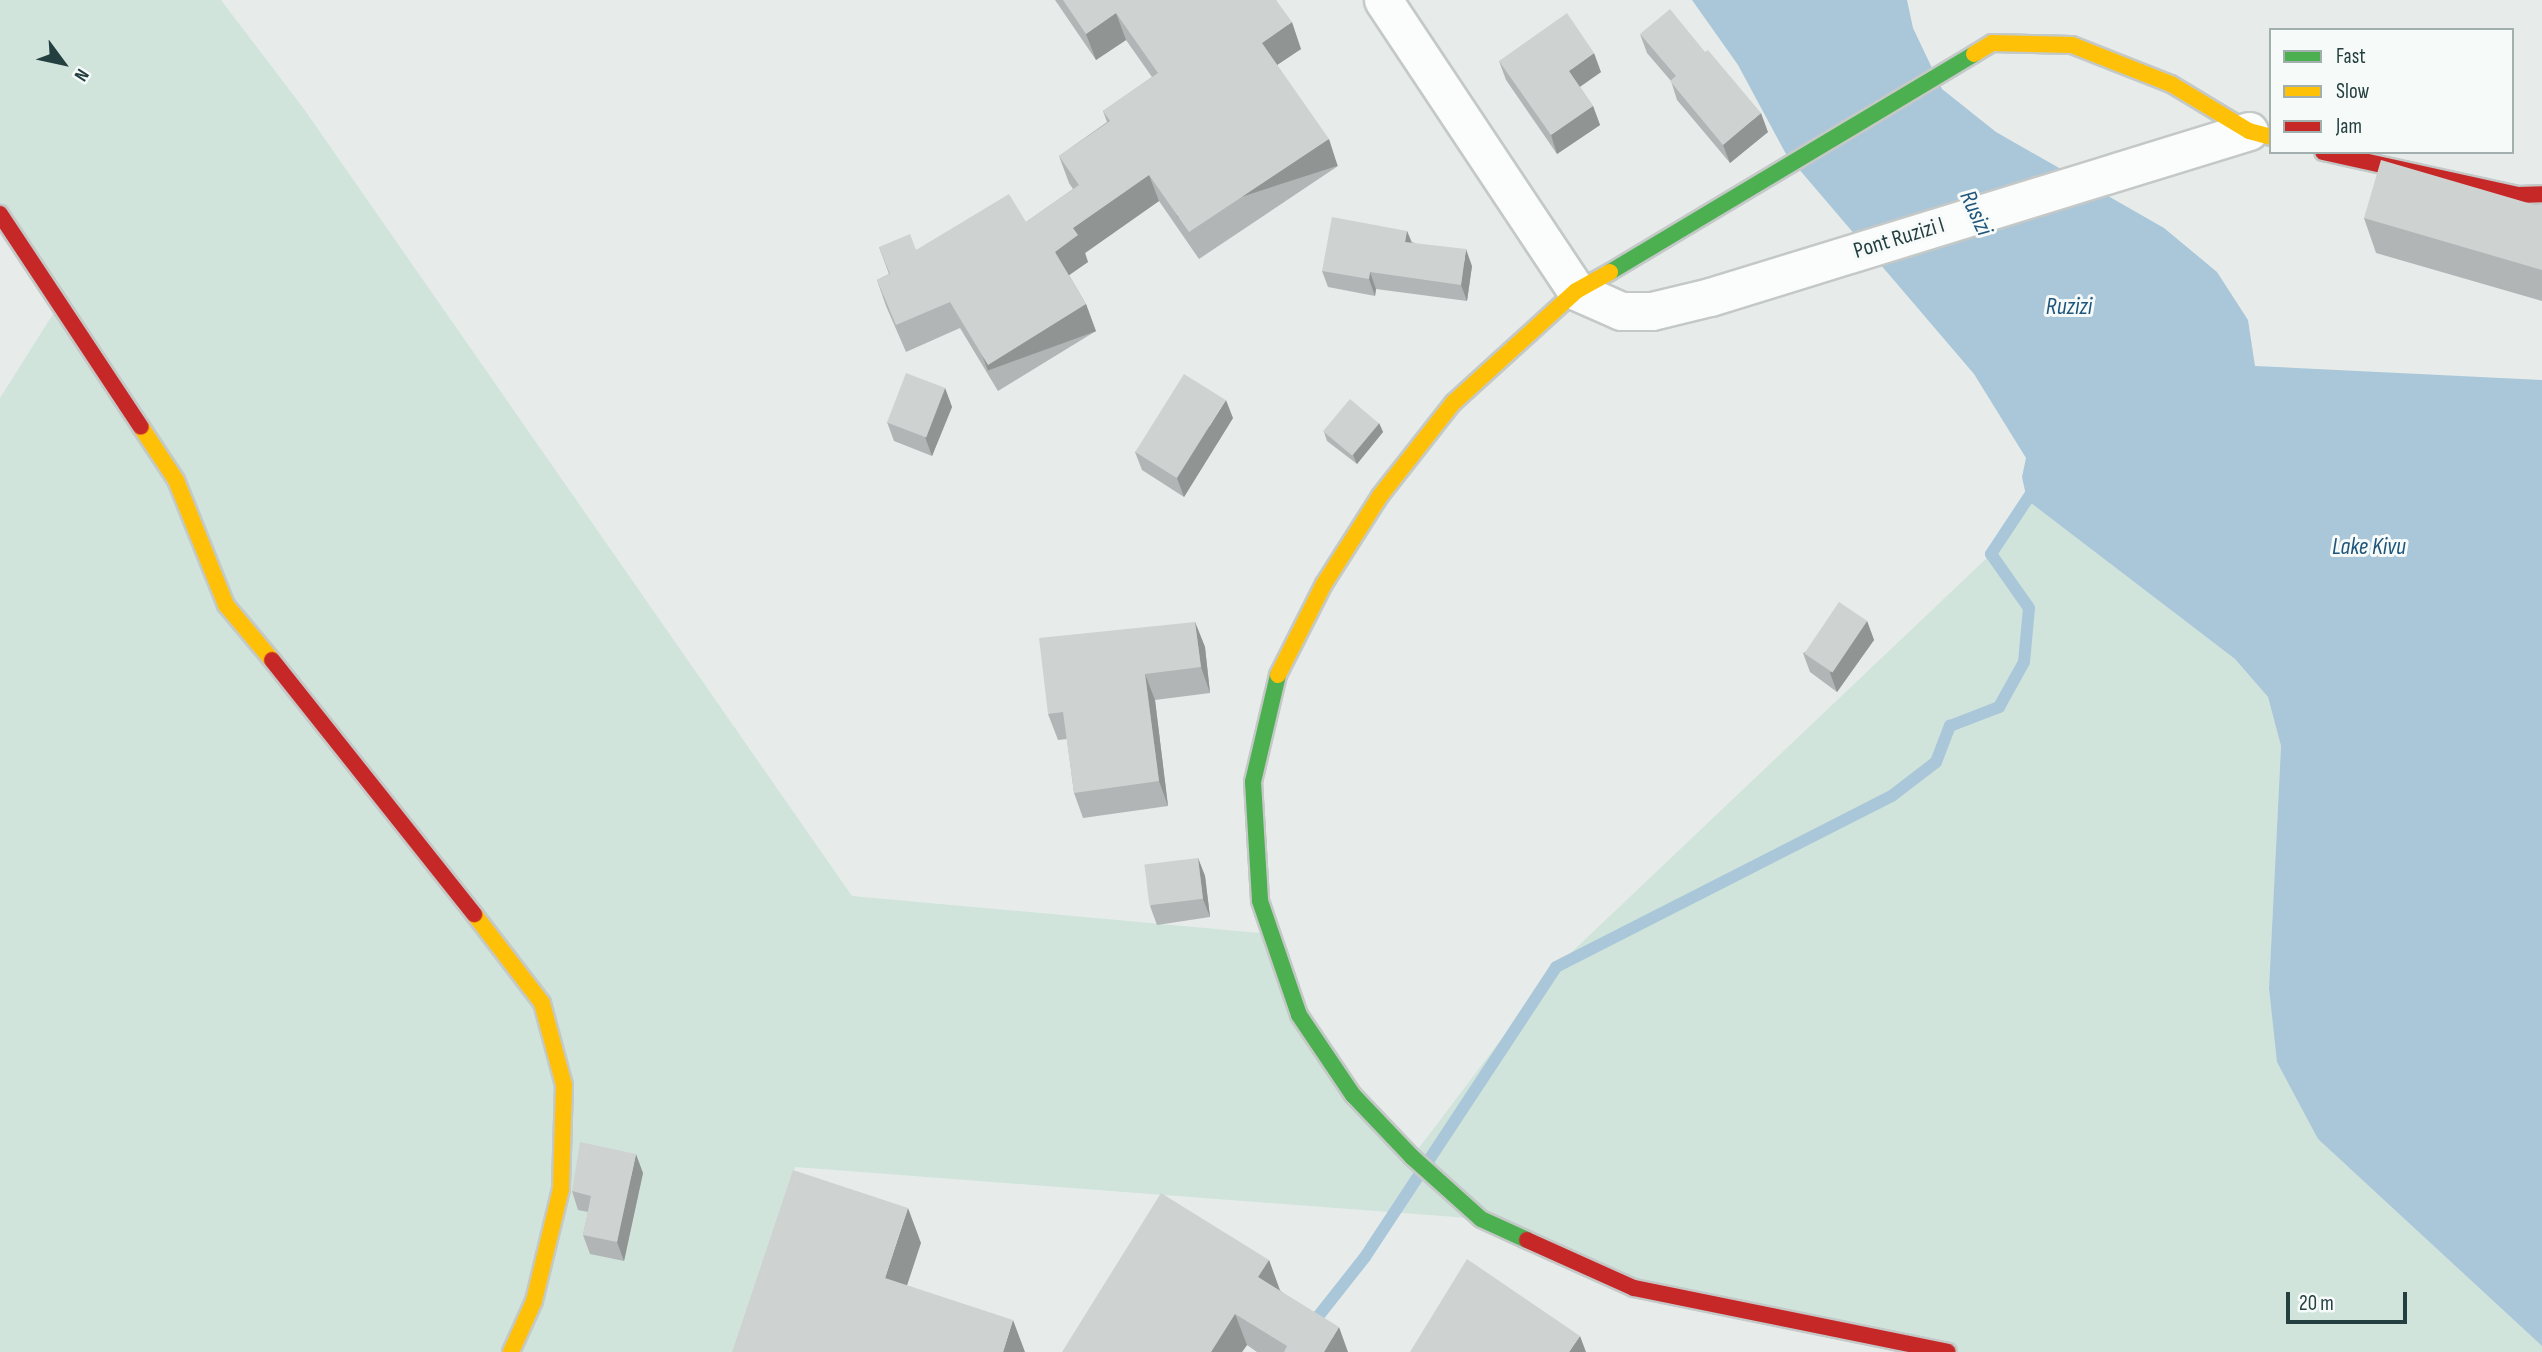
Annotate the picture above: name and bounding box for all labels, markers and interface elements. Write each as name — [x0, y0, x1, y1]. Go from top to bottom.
north arrow — [28, 28, 98, 98]
legend — [2269, 28, 2514, 154]
text: Fast — [2336, 44, 2366, 69]
text: N — [69, 64, 93, 85]
text: Slow — [2336, 79, 2369, 104]
text: Jam — [2336, 114, 2362, 139]
water label: Rusizi — [1953, 186, 1999, 240]
street label: Pont Ruzizi I — [1850, 211, 1948, 265]
water label: Ruzizi — [2046, 293, 2092, 321]
water label: Lake Kivu — [2332, 533, 2406, 561]
scale bar — [2290, 1278, 2411, 1322]
text: 20 m — [2299, 1291, 2334, 1316]

